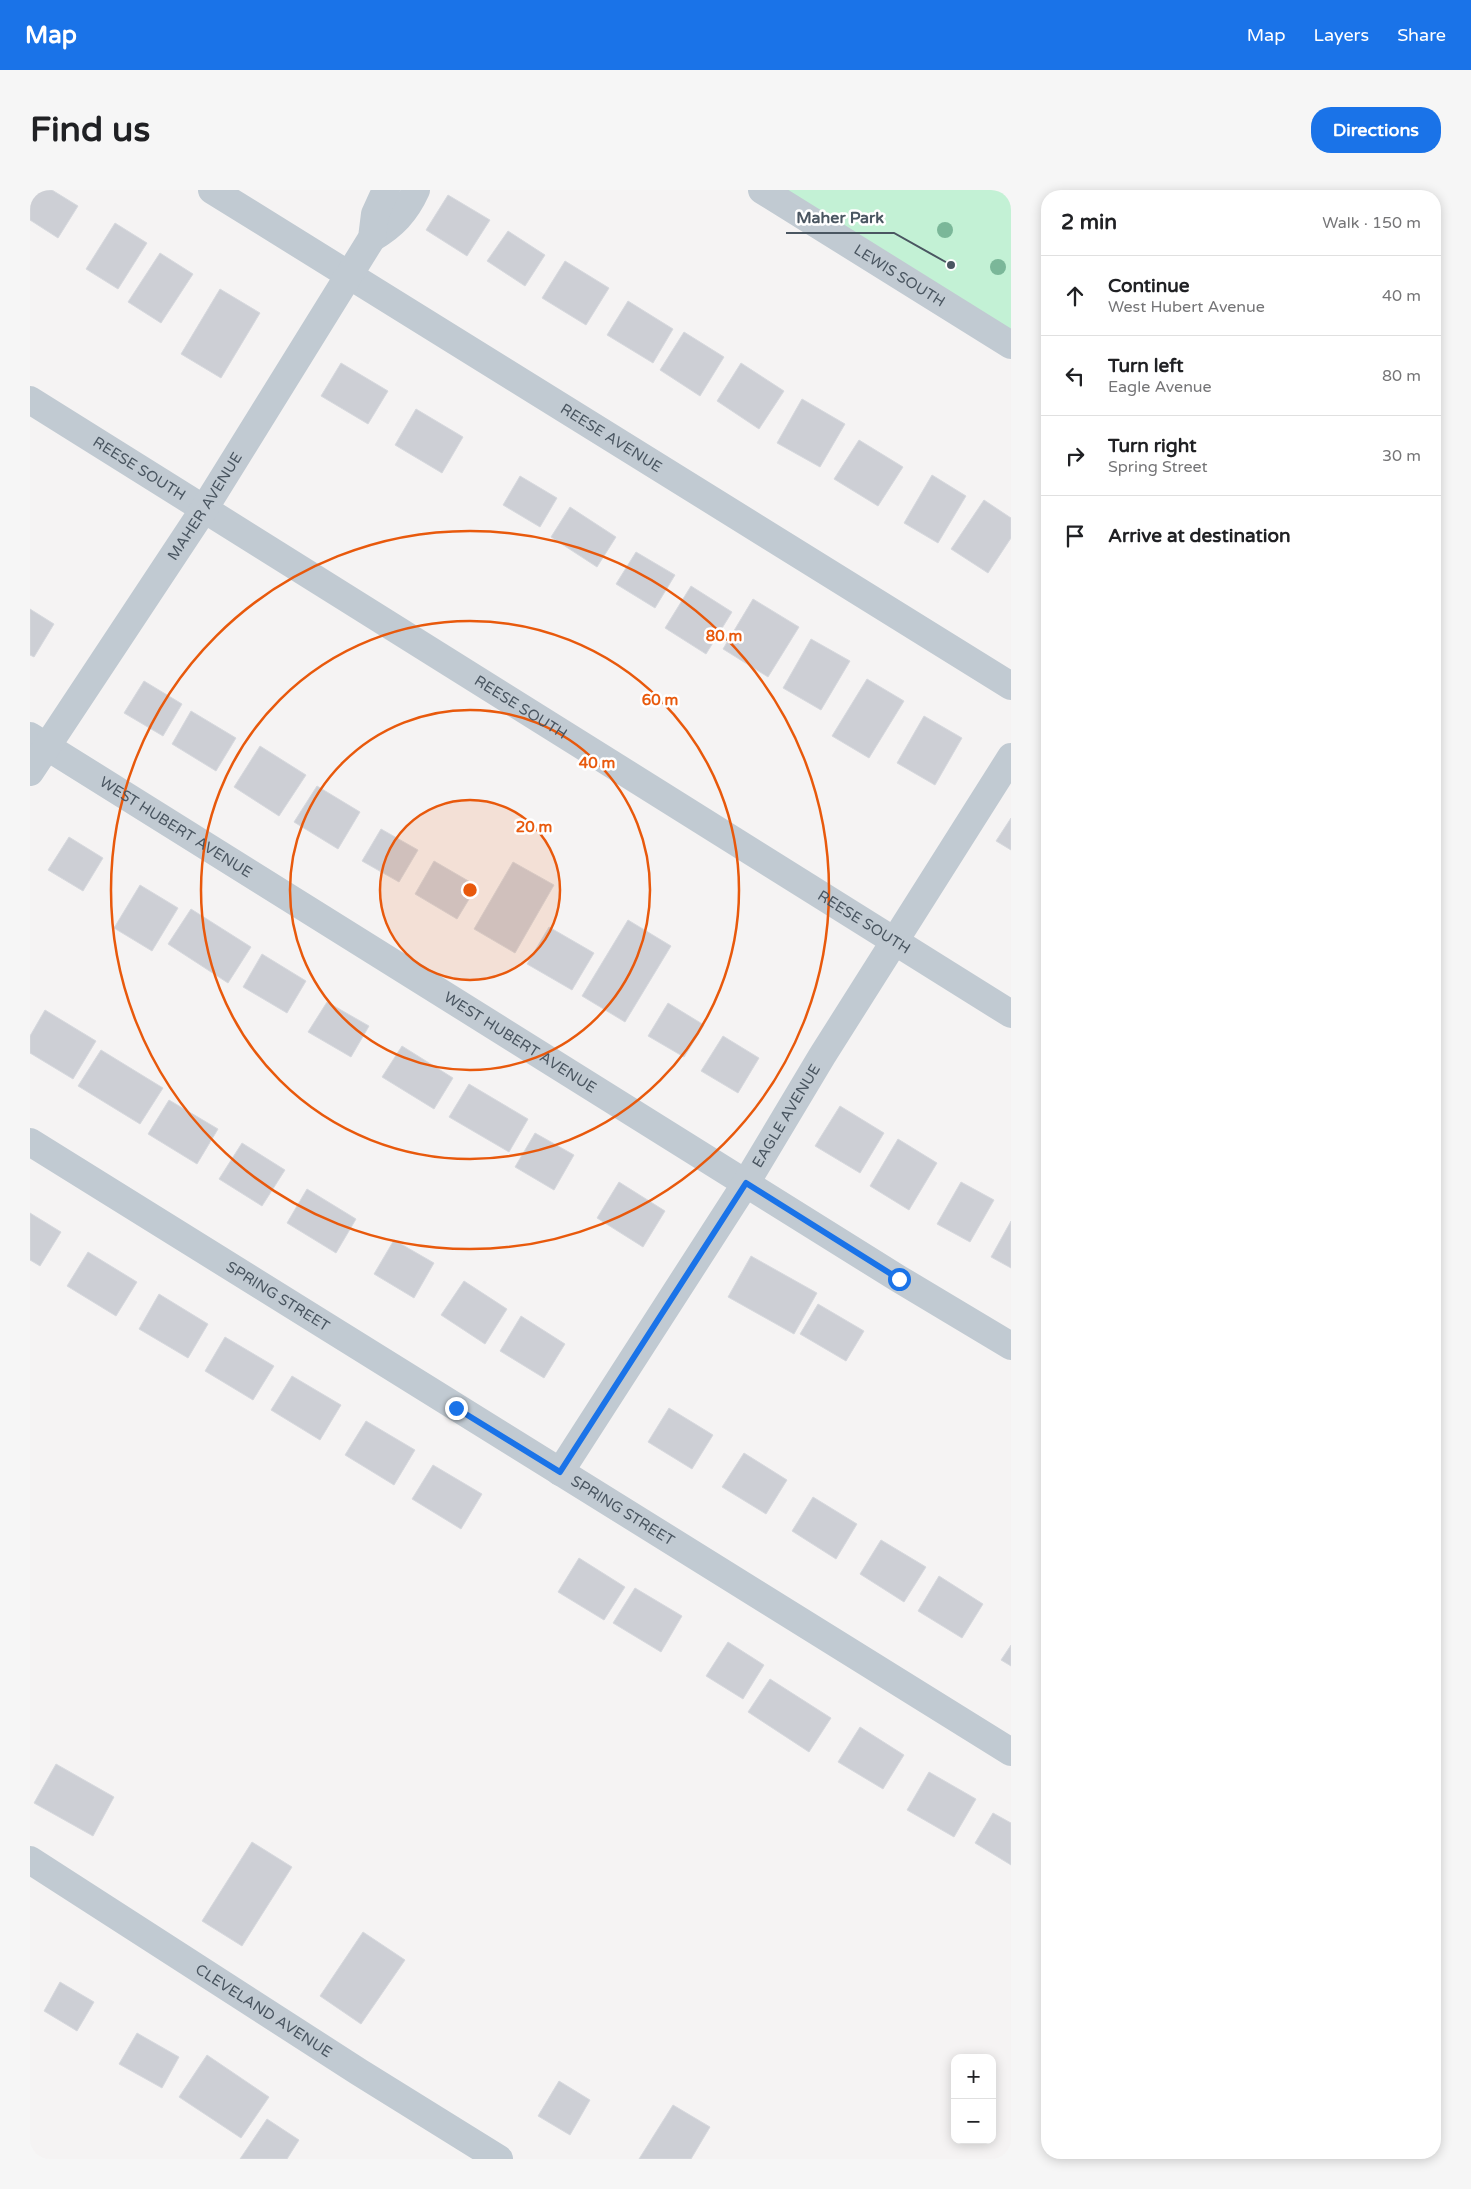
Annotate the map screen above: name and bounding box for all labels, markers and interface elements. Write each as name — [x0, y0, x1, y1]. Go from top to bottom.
text: Map — [25, 21, 77, 50]
text: Map — [1247, 24, 1286, 46]
text: Layers — [1314, 24, 1369, 46]
text: Share — [1397, 24, 1446, 46]
button: Directions — [1311, 107, 1441, 153]
text: Find us — [30, 109, 150, 151]
callout: Maher Park — [786, 202, 894, 233]
text: Maher Park — [796, 208, 884, 228]
text: 2 min — [1061, 210, 1117, 235]
text: Walk · 150 m — [1322, 213, 1421, 233]
street label: LEWIS SOUTH — [851, 240, 948, 311]
text: Continue — [1108, 275, 1190, 297]
icon: ahead — [1061, 282, 1089, 310]
text: 40 m — [1382, 286, 1421, 306]
text: West Hubert Avenue — [1108, 297, 1265, 317]
text: Turn left — [1108, 355, 1184, 377]
icon: left — [1061, 362, 1089, 390]
text: 80 m — [1382, 366, 1421, 386]
text: Eagle Avenue — [1108, 377, 1212, 397]
street label: REESE AVENUE — [557, 400, 665, 476]
street label: REESE SOUTH — [90, 433, 189, 504]
text: Turn right — [1108, 435, 1196, 457]
icon: right — [1061, 442, 1089, 470]
text: 30 m — [1382, 446, 1421, 466]
street label: MAHER AVENUE — [164, 449, 246, 564]
text: Spring Street — [1108, 457, 1208, 477]
icon: arrive — [1061, 522, 1089, 550]
text: Arrive at destination — [1108, 525, 1291, 547]
text: 80 m — [706, 627, 742, 645]
street label: REESE SOUTH — [471, 671, 570, 743]
text: 60 m — [642, 691, 678, 709]
text: 40 m — [579, 754, 615, 772]
street label: WEST HUBERT AVENUE — [96, 773, 255, 882]
text: 20 m — [516, 818, 552, 836]
centre of rings — [461, 881, 479, 899]
street label: REESE SOUTH — [814, 886, 914, 958]
street label: WEST HUBERT AVENUE — [441, 988, 600, 1097]
street label: EAGLE AVENUE — [748, 1061, 824, 1171]
street label: SPRING STREET — [223, 1257, 333, 1335]
route start — [888, 1268, 911, 1291]
route end — [445, 1397, 468, 1420]
street label: SPRING STREET — [568, 1472, 678, 1549]
street label: CLEVELAND AVENUE — [192, 1960, 335, 2061]
map controls — [951, 2054, 996, 2144]
button: + — [951, 2054, 996, 2099]
button: − — [951, 2099, 996, 2144]

